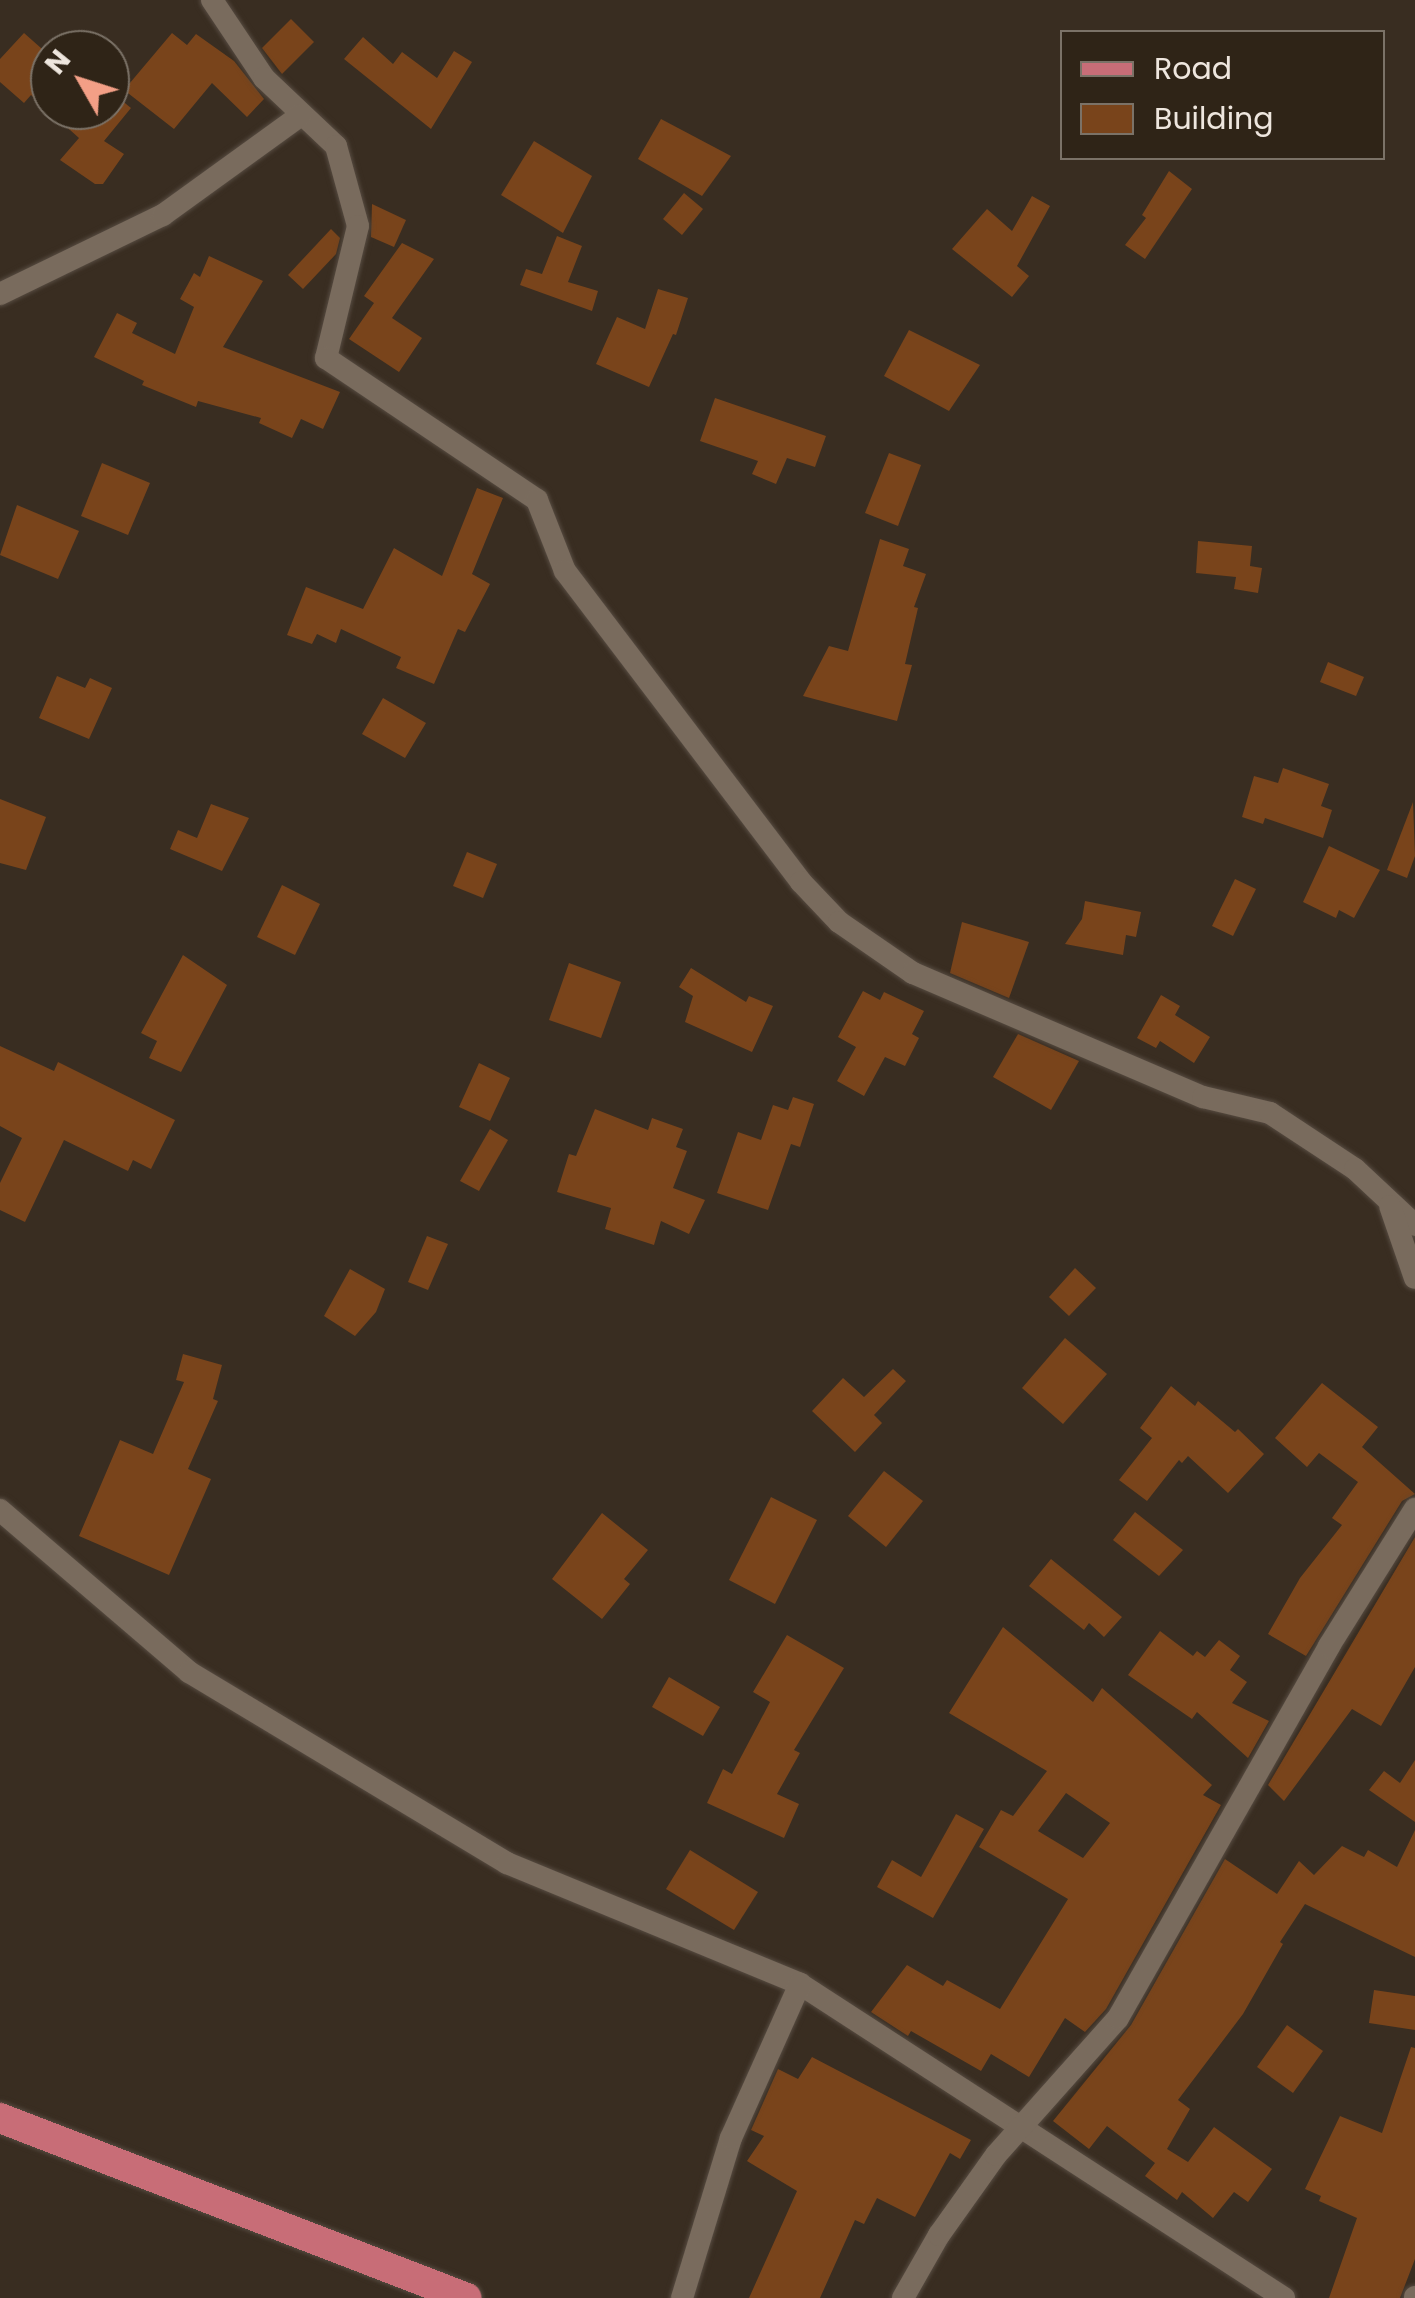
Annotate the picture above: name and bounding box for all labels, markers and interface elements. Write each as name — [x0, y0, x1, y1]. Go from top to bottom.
north arrow — [30, 30, 130, 130]
legend — [1060, 30, 1385, 160]
text: N — [36, 42, 80, 83]
text: Road — [1154, 47, 1232, 90]
text: Building — [1154, 97, 1274, 140]

